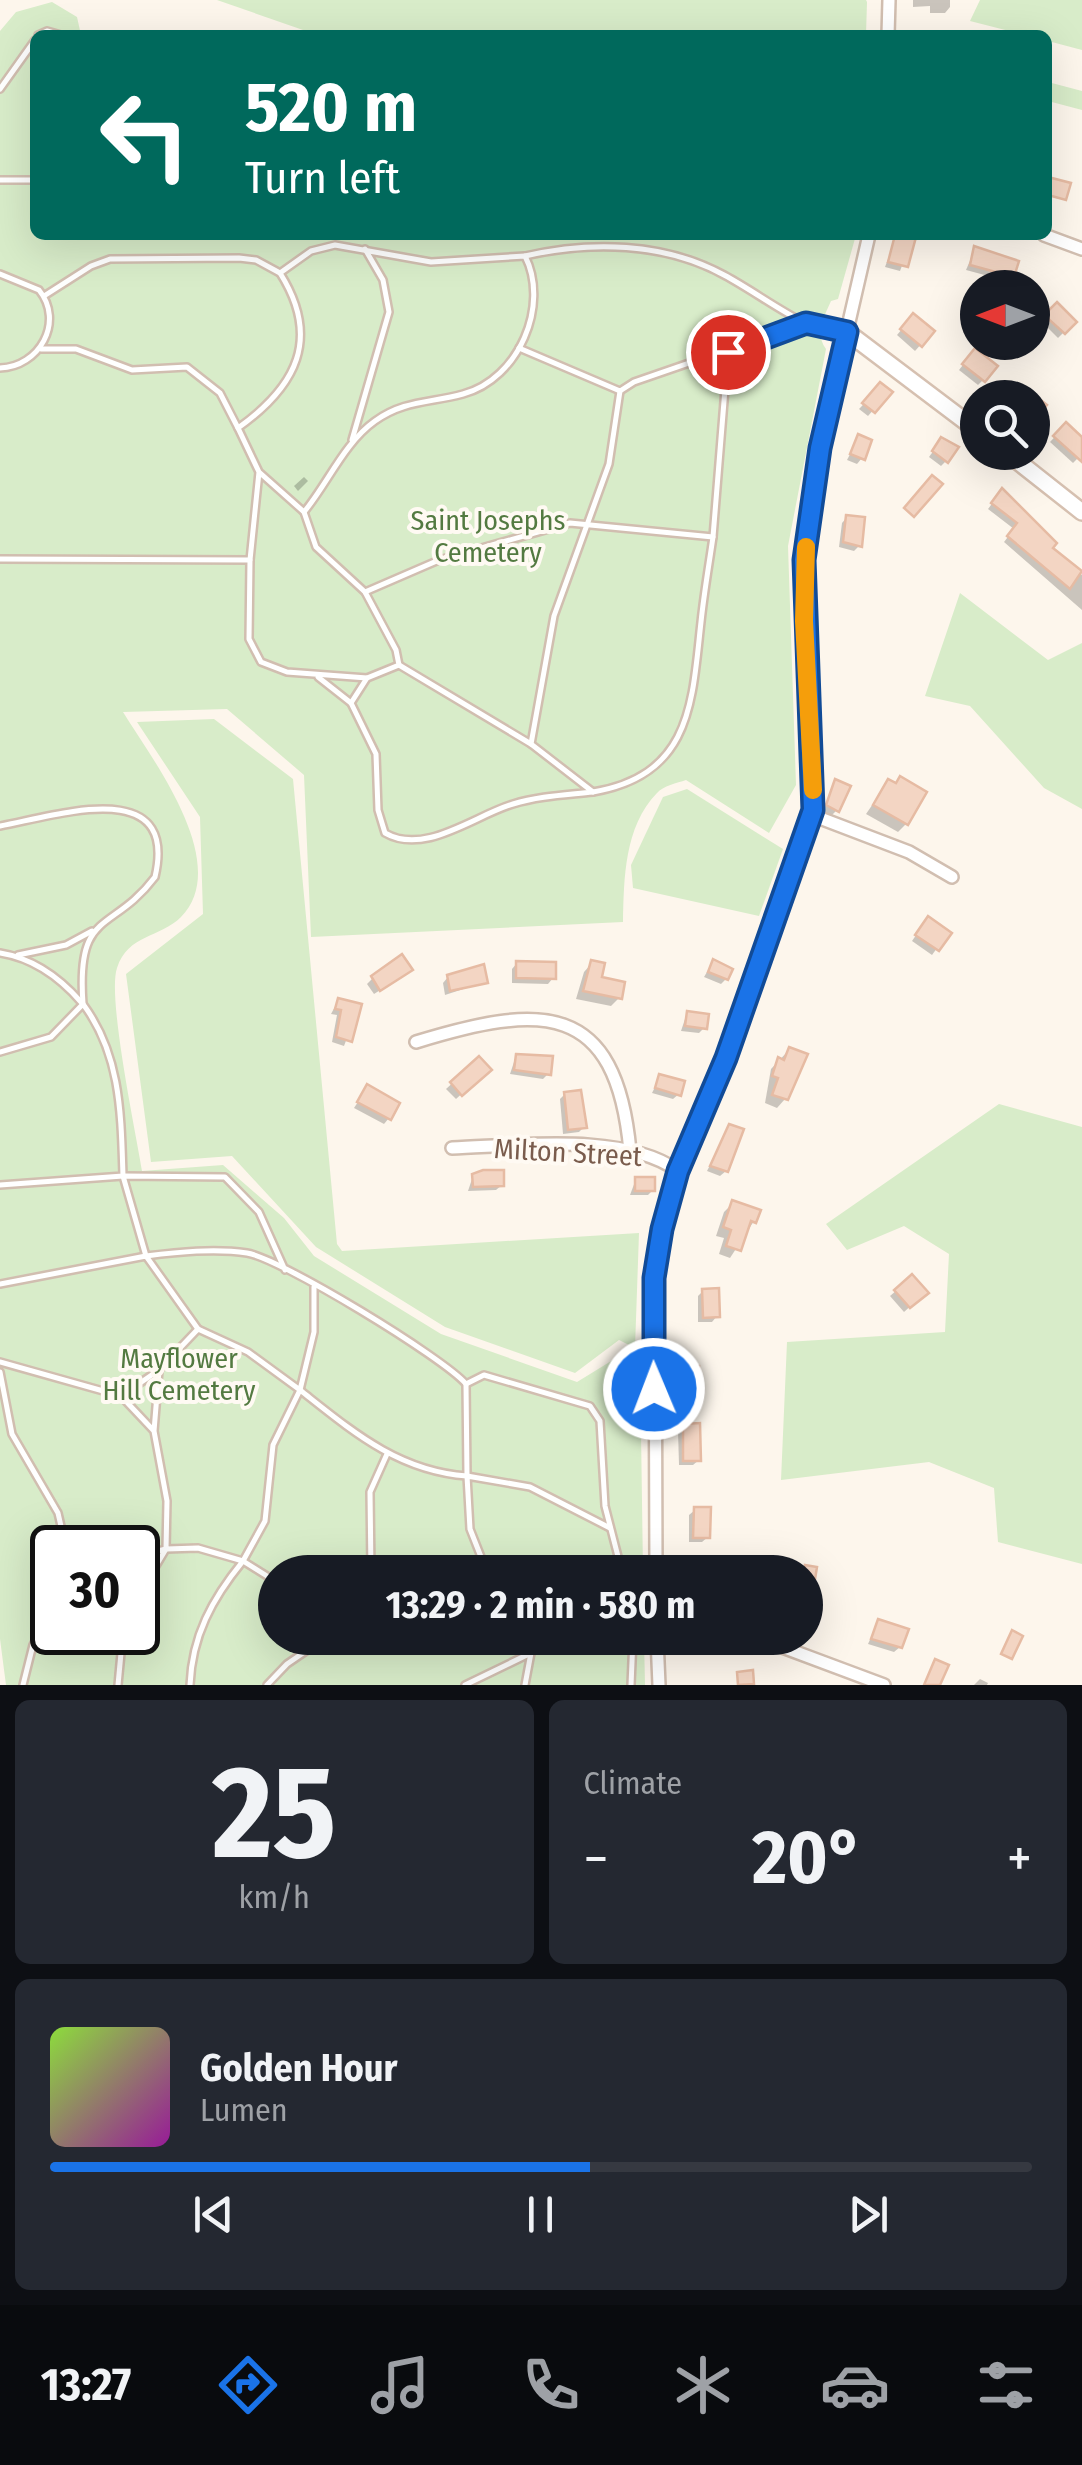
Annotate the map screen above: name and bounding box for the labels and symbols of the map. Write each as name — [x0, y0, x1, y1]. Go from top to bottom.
north arrow — [960, 270, 1050, 360]
pin — [686, 310, 771, 395]
park label: Saint Josephs Cemetery — [411, 504, 565, 569]
street label: Milton Street — [493, 1132, 644, 1173]
position arrow — [602, 1337, 706, 1441]
park label: Mayflower Hill Cemetery — [102, 1342, 256, 1407]
speed limit sign: 30 — [30, 1525, 160, 1655]

